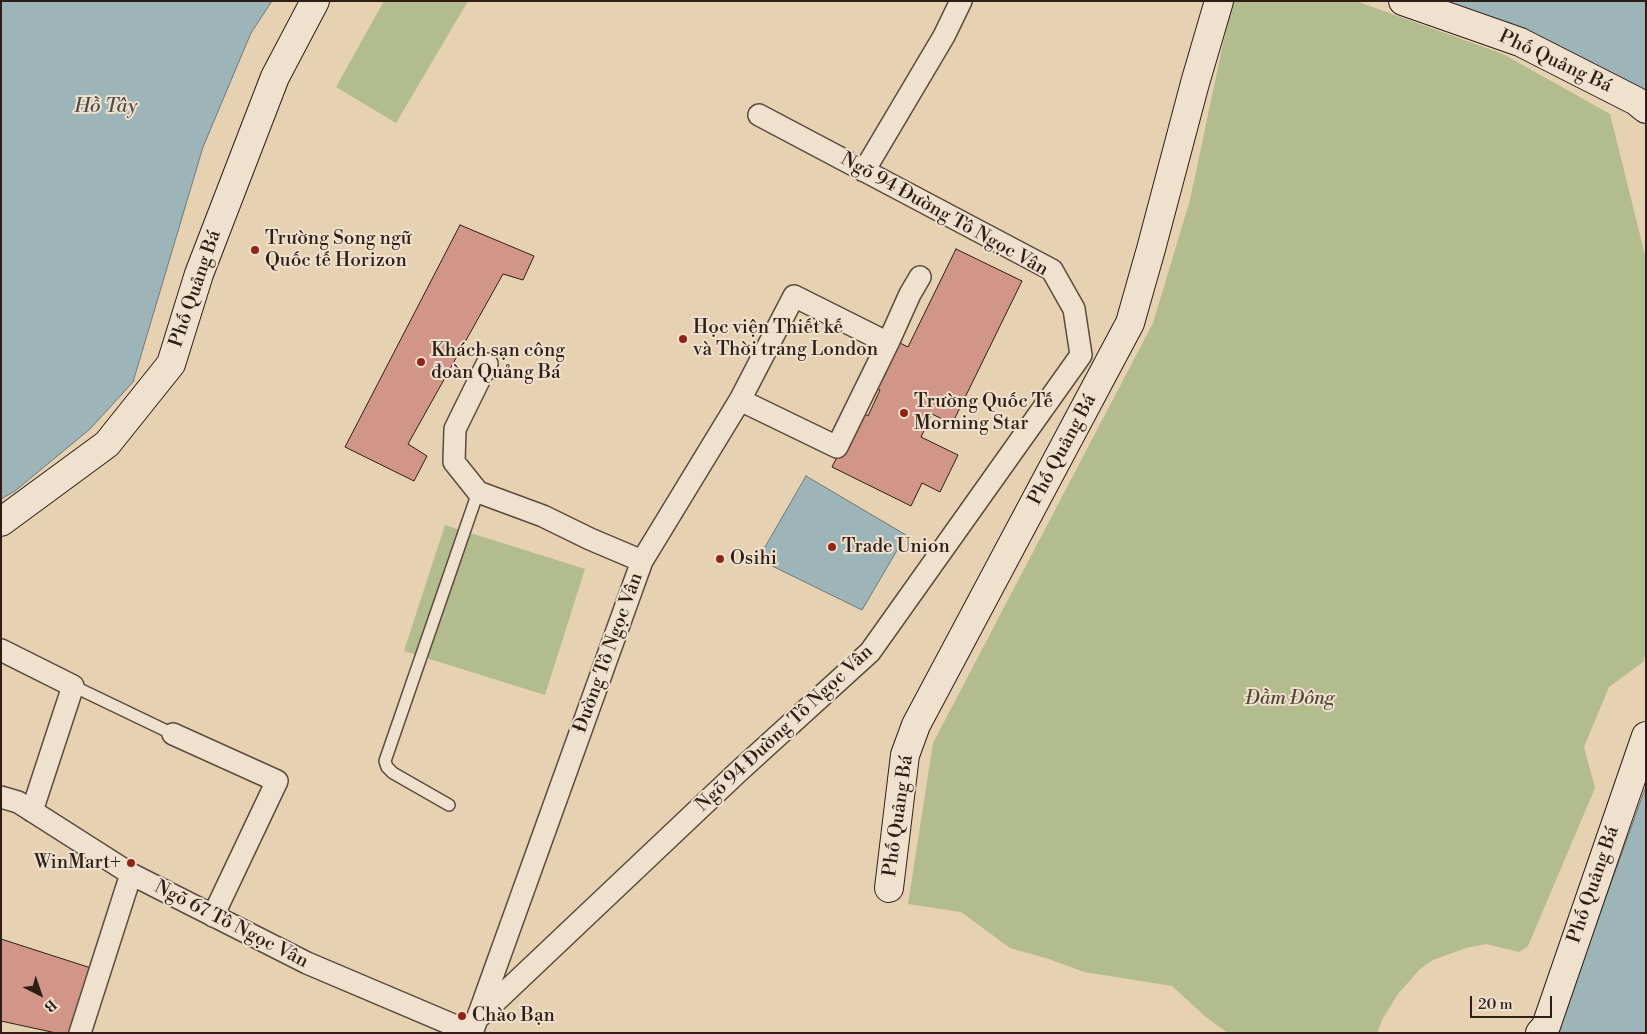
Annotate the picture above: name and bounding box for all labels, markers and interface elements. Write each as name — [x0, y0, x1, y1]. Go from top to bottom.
street label: Phố Quảng Bá — [1495, 26, 1615, 98]
water label: Hồ Tây — [74, 95, 138, 119]
street label: Ngõ 94 Đường Tô Ngọc Vân — [836, 148, 1052, 282]
street label: Phố Quảng Bá — [165, 227, 227, 351]
place label: Trường Song ngữ Quốc tế Horizon — [265, 228, 412, 272]
marker: Trường Song ngữ Quốc tế Horizon — [249, 244, 261, 256]
place label: Học viện Thiết kế và Thời trang London — [693, 317, 878, 361]
marker: Học viện Thiết kế và Thời trang London — [677, 333, 689, 345]
place label: Khách sạn công đoàn Quảng Bá — [431, 340, 565, 384]
marker: Khách sạn công đoàn Quảng Bá — [415, 356, 427, 368]
place label: Trường Quốc Tế Morning Star — [914, 391, 1053, 435]
street label: Phố Quảng Bá — [1024, 391, 1102, 509]
marker: Trường Quốc Tế Morning Star — [898, 407, 910, 419]
place label: Trade Union — [842, 536, 950, 558]
marker: Trade Union — [826, 541, 838, 553]
place label: Osihi — [730, 548, 777, 570]
marker: Osihi — [714, 553, 726, 565]
street label: Đường Tô Ngọc Vân — [569, 570, 649, 736]
street label: Ngõ 94 Đường Tô Ngọc Vân — [692, 641, 878, 817]
park label: Đầm Đông — [1245, 688, 1335, 710]
street label: Phố Quảng Bá — [879, 754, 919, 878]
street label: Phố Quảng Bá — [1563, 823, 1625, 947]
place label: WinMart+ — [34, 852, 121, 874]
marker: WinMart+ — [125, 857, 137, 869]
street label: Ngõ 67 Tô Ngọc Vân — [150, 876, 312, 974]
north arrow — [15, 969, 65, 1019]
scale bar — [1472, 986, 1554, 1018]
text: B — [40, 995, 60, 1016]
text: 20 m — [1478, 995, 1513, 1014]
place label: Chào Bạn — [472, 1005, 555, 1027]
marker: Chào Bạn — [456, 1010, 468, 1022]

